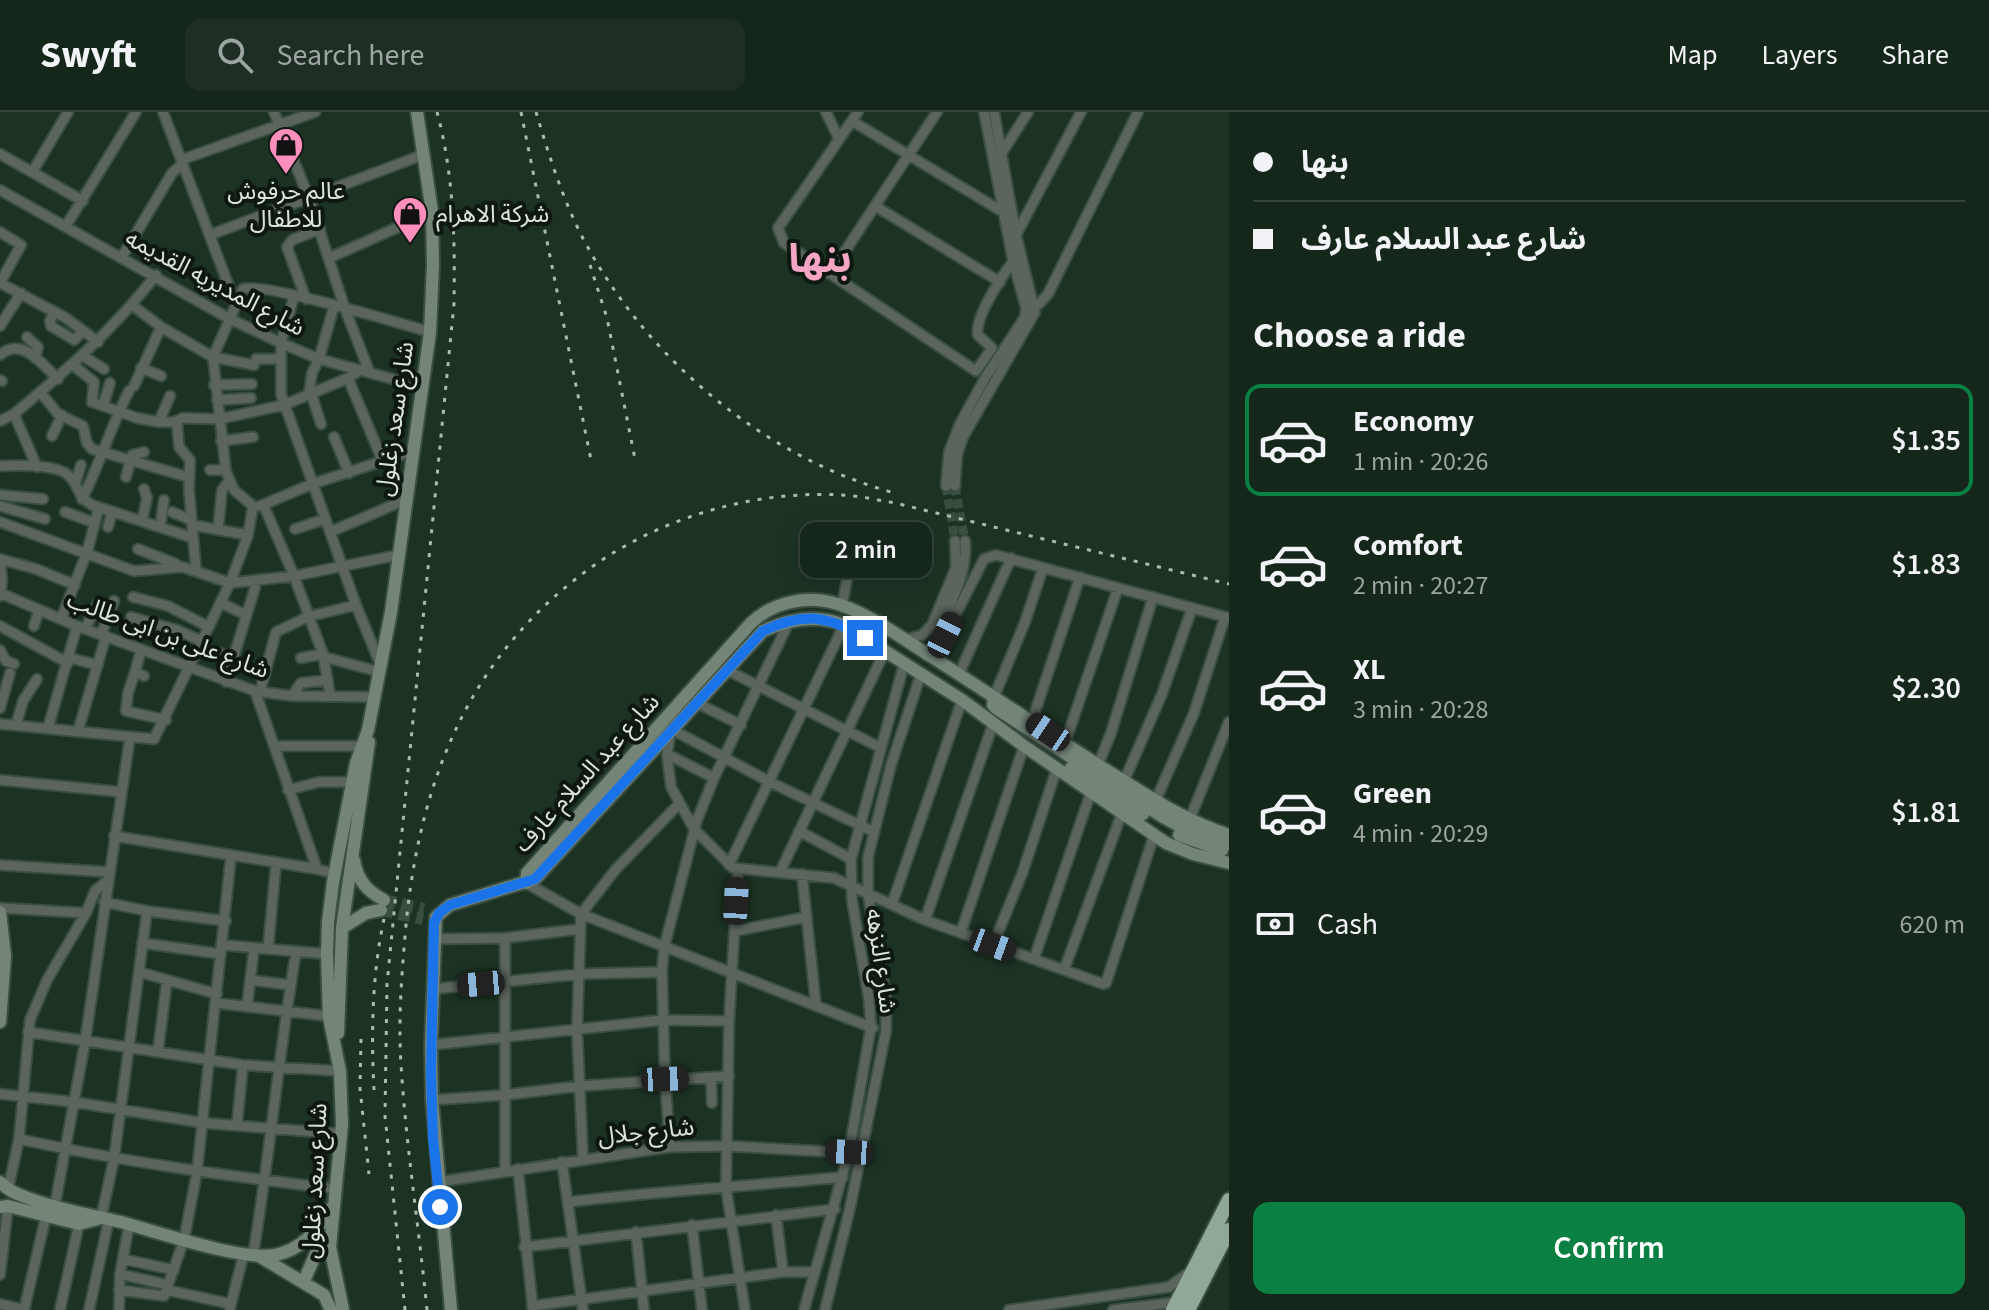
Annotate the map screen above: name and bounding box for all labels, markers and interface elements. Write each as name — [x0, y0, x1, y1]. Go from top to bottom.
search box — [185, 19, 745, 91]
text: Swyft — [40, 28, 137, 82]
icon: search — [213, 33, 257, 77]
text: Search here — [277, 34, 424, 77]
text: Map — [1667, 35, 1717, 75]
text: Layers — [1761, 35, 1837, 75]
text: Share — [1881, 35, 1949, 75]
shop icon: عالم حرفوش للاطفال — [267, 126, 305, 176]
text: بنها — [1301, 141, 1349, 184]
place label: عالم حرفوش للاطفال — [227, 174, 345, 237]
shop icon: شركة الاهرام — [391, 195, 429, 245]
place label: شركة الاهرام — [436, 197, 549, 232]
text: شارع عبد السلام عارف — [1301, 218, 1586, 261]
street label: شارع المديريه القديمه — [119, 221, 311, 345]
district label: بنها — [788, 231, 852, 288]
text: Choose a ride — [1253, 310, 1466, 361]
street label: شارع سعد زغلول — [367, 339, 423, 499]
text: Economy — [1353, 400, 1474, 443]
icon: car — [1257, 404, 1329, 476]
text: $1.35 — [1891, 419, 1961, 462]
text: 1 min · 20:26 — [1353, 443, 1488, 480]
callout: 2 min — [799, 522, 931, 578]
text: Comfort — [1353, 524, 1463, 567]
icon: car — [1257, 528, 1329, 600]
text: 2 min — [835, 531, 897, 568]
text: $1.83 — [1891, 543, 1961, 586]
text: 2 min · 20:27 — [1353, 567, 1488, 604]
street label: شارع على بن ابى طالب — [62, 582, 274, 688]
car — [924, 608, 966, 662]
route end — [847, 620, 883, 656]
text: XL — [1353, 648, 1386, 691]
icon: car — [1257, 652, 1329, 724]
text: $2.30 — [1891, 667, 1961, 710]
street label: شارع عبد السلام عارف — [506, 686, 668, 860]
text: 3 min · 20:28 — [1353, 691, 1488, 728]
car — [1021, 709, 1075, 755]
text: Green — [1353, 772, 1432, 815]
icon: car — [1257, 776, 1329, 848]
text: $1.81 — [1891, 791, 1961, 834]
text: 4 min · 20:29 — [1353, 815, 1488, 852]
car — [723, 876, 749, 926]
icon: cash — [1253, 902, 1297, 946]
text: Cash — [1317, 903, 1378, 946]
street label: شارع النزهه — [856, 906, 906, 1016]
text: 620 m — [1899, 906, 1965, 943]
car — [966, 926, 1020, 964]
car — [456, 970, 506, 998]
car — [641, 1066, 689, 1092]
street label: شارع سعد زغلول — [293, 1102, 337, 1260]
street label: شارع جلال — [596, 1110, 696, 1154]
car — [824, 1139, 874, 1165]
route start — [422, 1189, 458, 1225]
button: Confirm — [1253, 1202, 1965, 1294]

